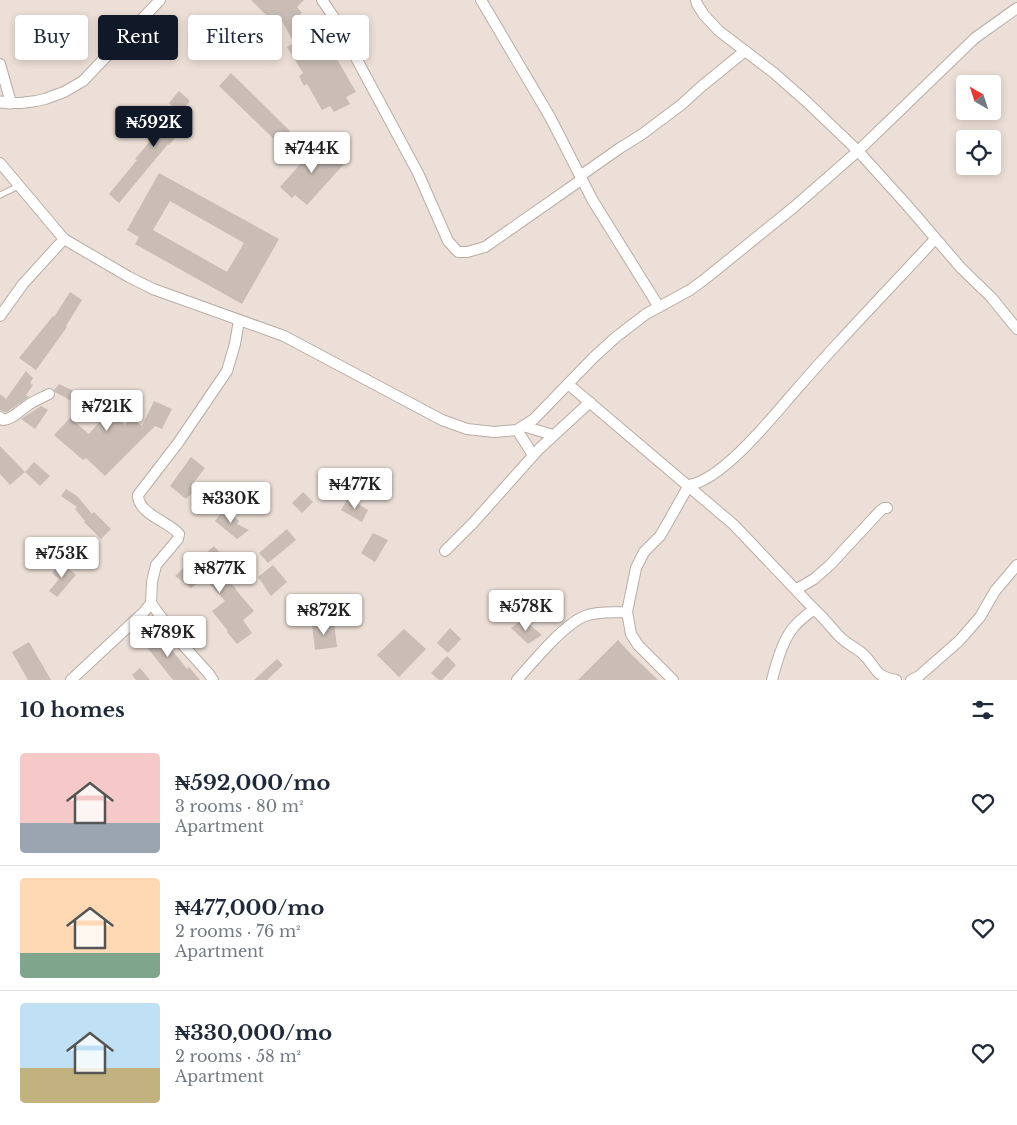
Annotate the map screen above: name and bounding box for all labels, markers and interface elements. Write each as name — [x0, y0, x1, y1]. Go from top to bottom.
chip: Buy — [15, 15, 88, 60]
chip: Rent — [98, 15, 178, 60]
chip: Filters — [188, 15, 282, 60]
chip: New — [292, 15, 369, 60]
north arrow — [956, 75, 1001, 120]
map controls — [956, 75, 1001, 175]
pin: ₦592K — [119, 106, 189, 148]
text: ₦592K — [126, 112, 182, 132]
button: locate — [956, 130, 1001, 175]
pin: ₦744K — [277, 132, 347, 174]
text: ₦744K — [285, 138, 339, 158]
pin: ₦721K — [72, 390, 142, 432]
text: ₦721K — [82, 396, 132, 416]
pin: ₦477K — [320, 468, 390, 510]
text: ₦477K — [329, 474, 381, 494]
pin: ₦330K — [196, 482, 266, 524]
text: ₦330K — [202, 488, 260, 508]
pin: ₦753K — [27, 536, 97, 579]
text: ₦753K — [36, 543, 88, 563]
pin: ₦877K — [185, 552, 255, 594]
text: ₦877K — [194, 558, 246, 578]
pin: ₦578K — [491, 590, 561, 632]
pin: ₦872K — [289, 594, 359, 636]
text: ₦578K — [500, 596, 552, 616]
text: ₦872K — [297, 600, 351, 620]
pin: ₦789K — [133, 616, 203, 658]
text: ₦789K — [141, 622, 195, 642]
icon: filters — [969, 696, 997, 724]
text: 10 homes — [20, 697, 125, 723]
text: ₦592,000/mo — [175, 770, 330, 796]
icon: home — [60, 773, 120, 833]
icon: heart — [969, 789, 997, 817]
text: 3 rooms · 80 m² — [175, 796, 303, 816]
text: Apartment — [175, 816, 264, 836]
text: ₦477,000/mo — [175, 895, 324, 921]
icon: home — [60, 898, 120, 958]
icon: heart — [969, 914, 997, 942]
text: 2 rooms · 76 m² — [175, 921, 301, 941]
text: Apartment — [175, 941, 264, 961]
text: ₦330,000/mo — [175, 1020, 332, 1046]
icon: home — [60, 1023, 120, 1083]
icon: heart — [969, 1039, 997, 1067]
text: 2 rooms · 58 m² — [175, 1046, 301, 1066]
text: Apartment — [175, 1066, 264, 1086]

